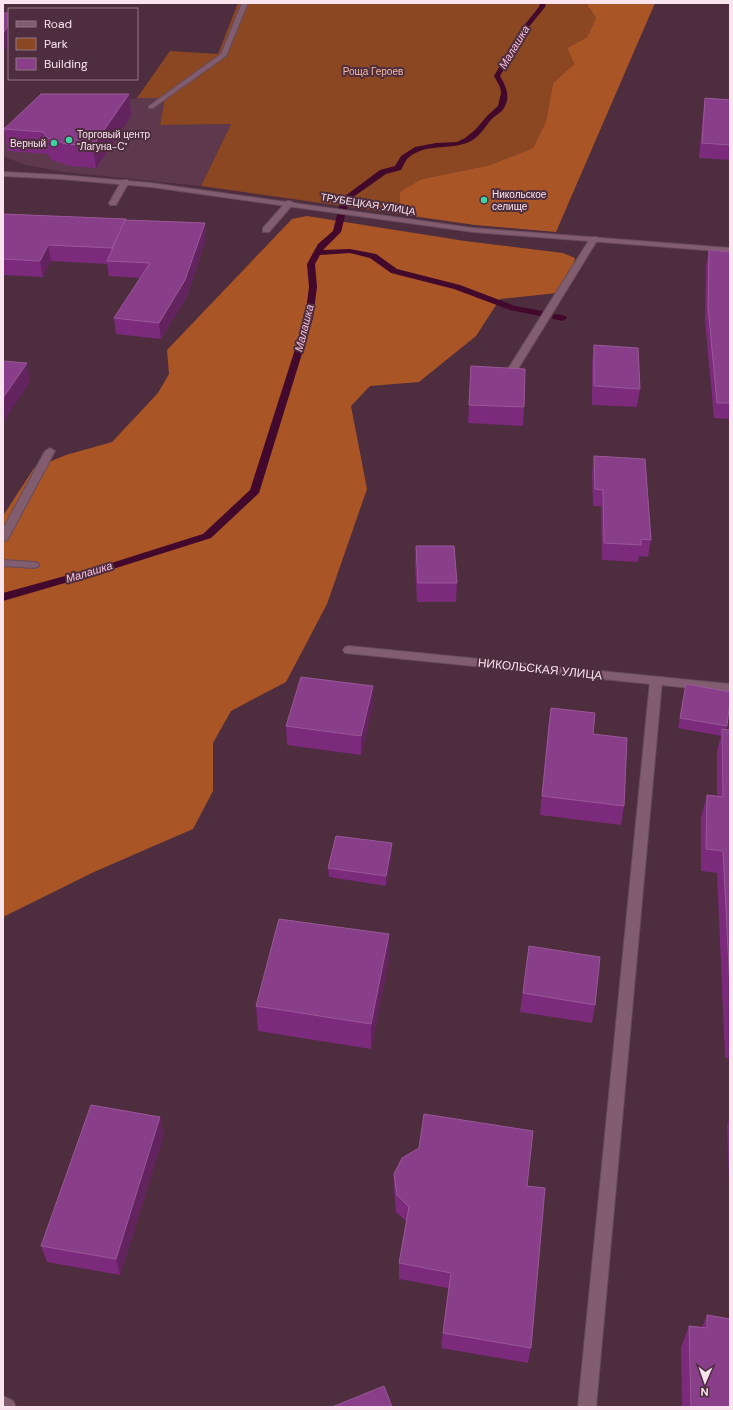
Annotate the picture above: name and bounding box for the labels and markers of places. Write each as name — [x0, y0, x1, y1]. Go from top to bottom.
place label: Торговый центр "Лагуна-С" — [77, 128, 150, 153]
marker: Торговый центр "Лагуна-С" — [64, 135, 74, 145]
place label: Верный — [10, 137, 46, 150]
marker: Верный — [49, 138, 59, 148]
place label: Никольское селище — [492, 188, 547, 213]
marker: Никольское селище — [479, 195, 489, 205]

